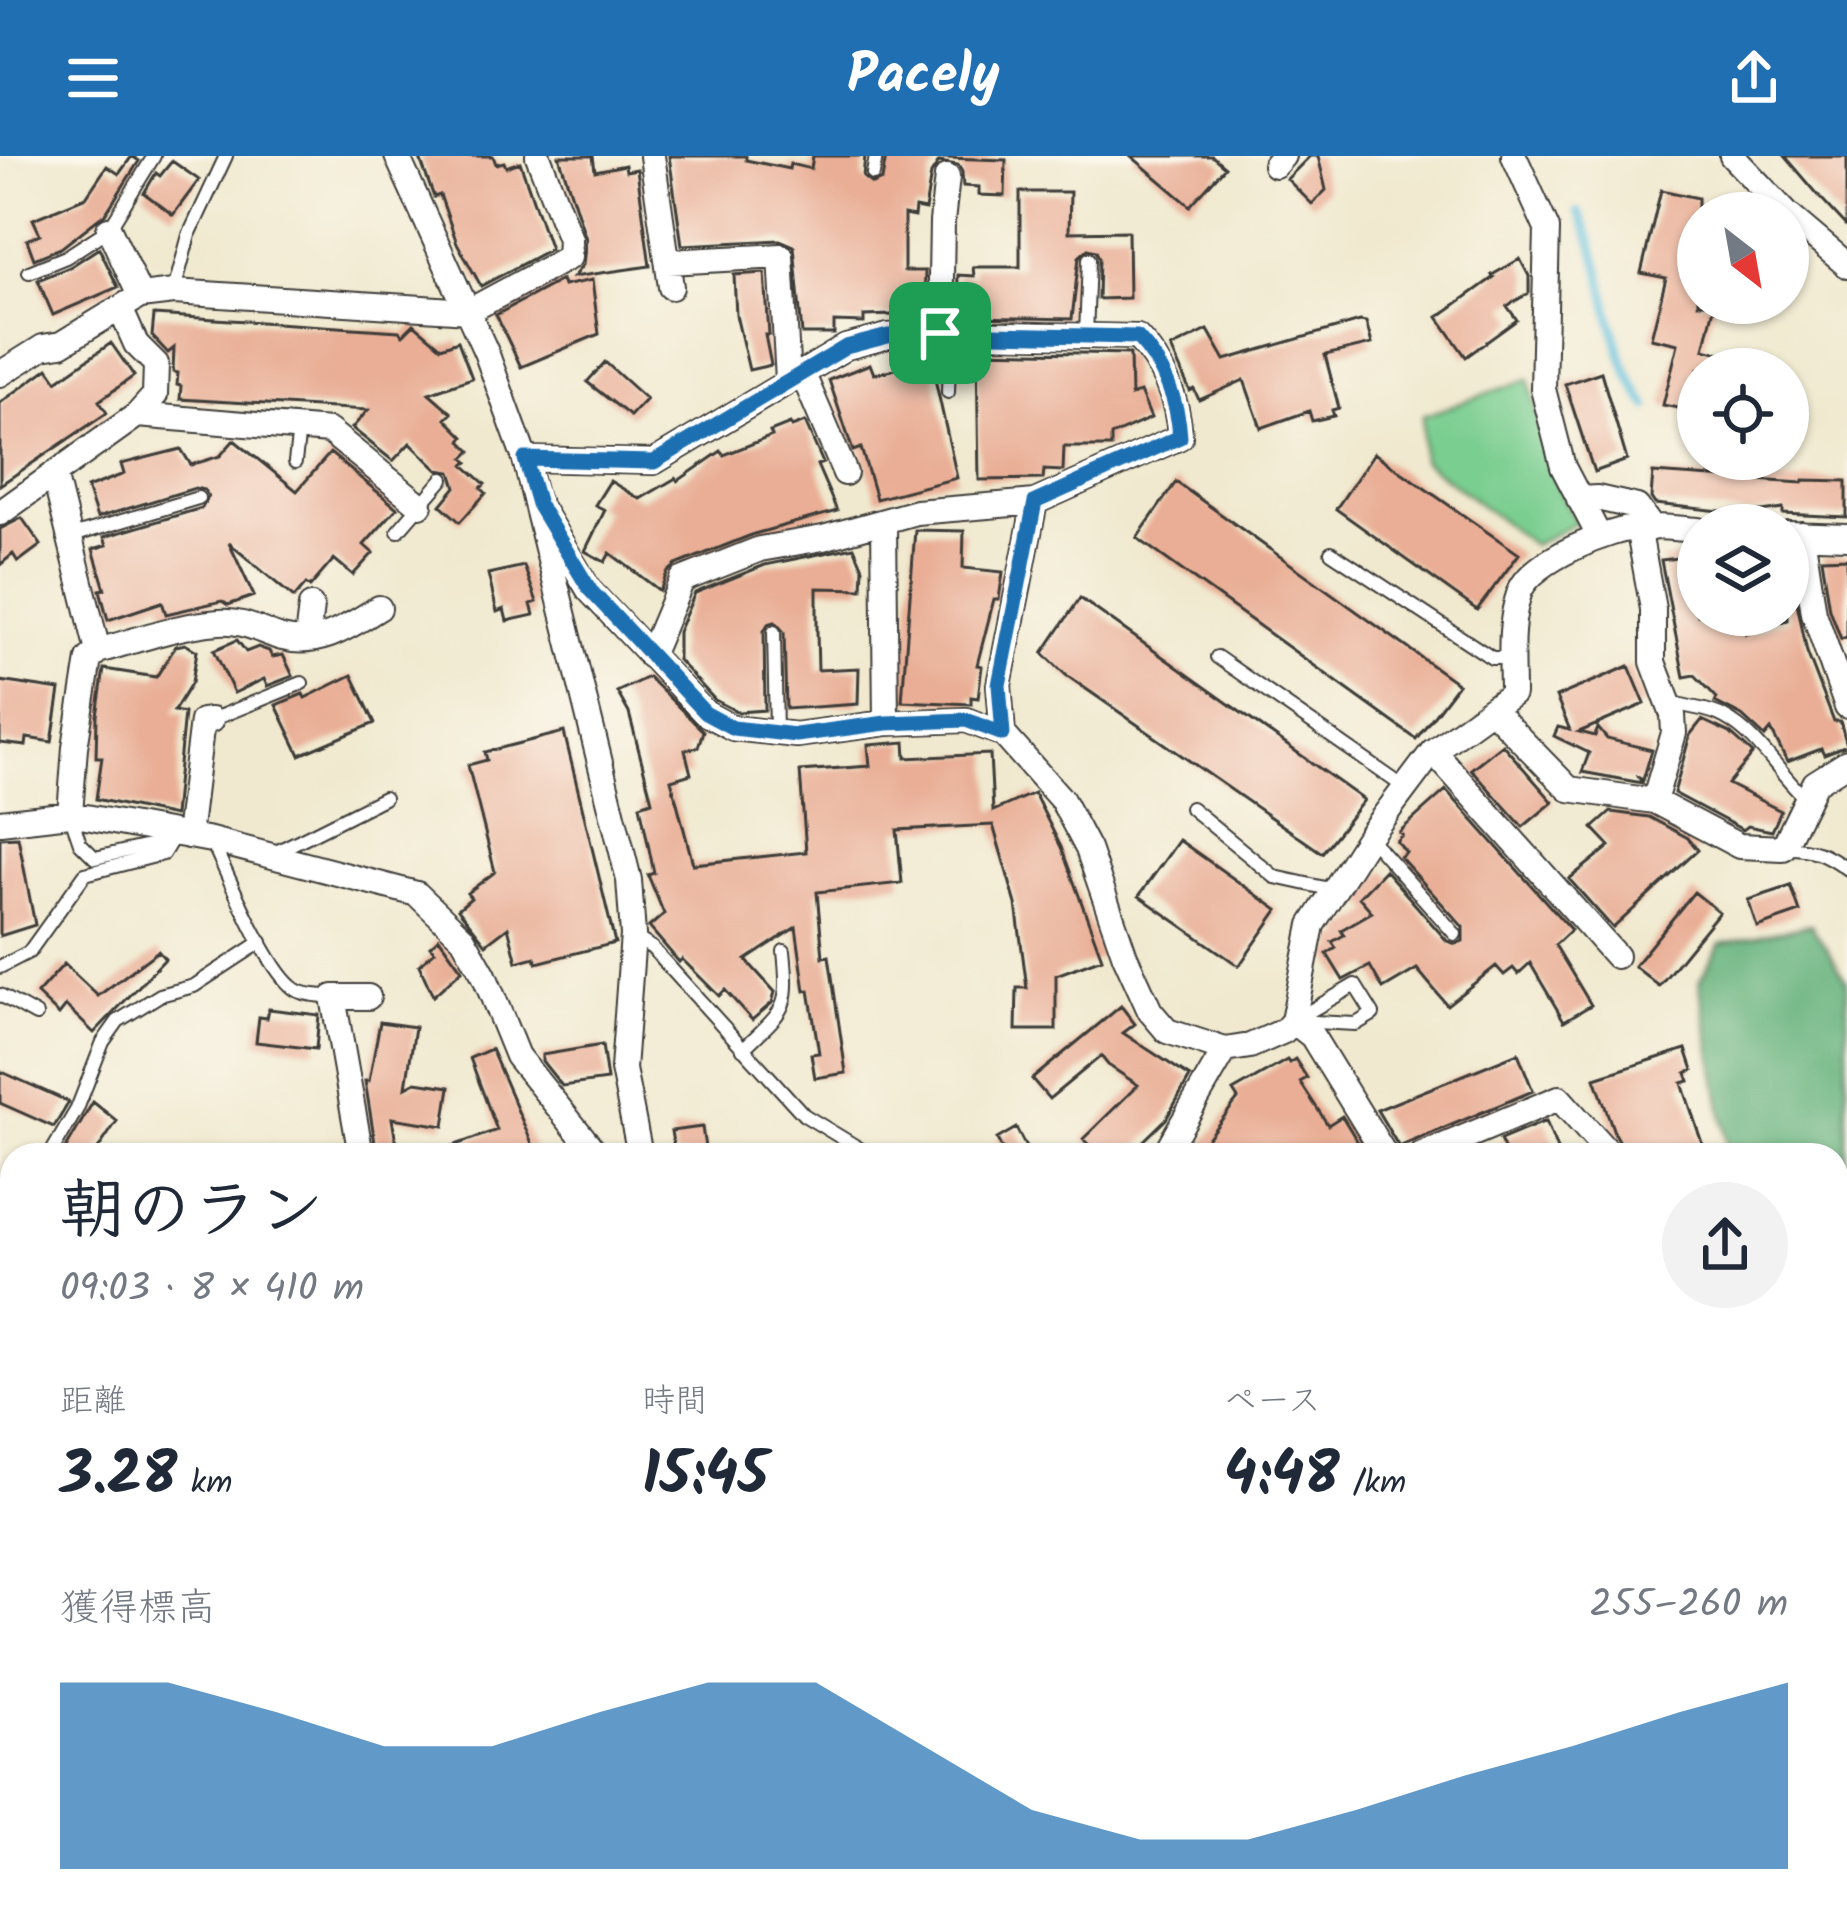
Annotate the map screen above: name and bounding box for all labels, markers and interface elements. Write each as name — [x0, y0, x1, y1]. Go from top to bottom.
text: Pacely — [847, 35, 1000, 121]
icon: menu — [60, 45, 126, 111]
icon: share — [1721, 45, 1787, 111]
north arrow — [1677, 192, 1809, 324]
map controls — [1677, 192, 1809, 636]
pin — [889, 282, 991, 384]
icon: arrive — [907, 300, 973, 366]
button: locate — [1677, 348, 1809, 480]
button: layers — [1677, 504, 1809, 636]
text: 朝のラン — [60, 1161, 324, 1266]
button: share — [1662, 1182, 1788, 1308]
text: 09:03 · 8 × 410 m — [60, 1259, 364, 1321]
text: 距離 — [60, 1376, 126, 1429]
text: 時間 — [642, 1376, 708, 1429]
text: ペース — [1224, 1376, 1321, 1429]
text: 3.28 — [60, 1429, 177, 1525]
text: 15:45 — [642, 1429, 768, 1525]
text: 4:48 — [1224, 1429, 1340, 1525]
text: km — [177, 1458, 232, 1511]
text: /km — [1340, 1458, 1406, 1511]
text: 255–260 m — [1589, 1575, 1788, 1637]
text: 獲得標高 — [60, 1579, 216, 1641]

